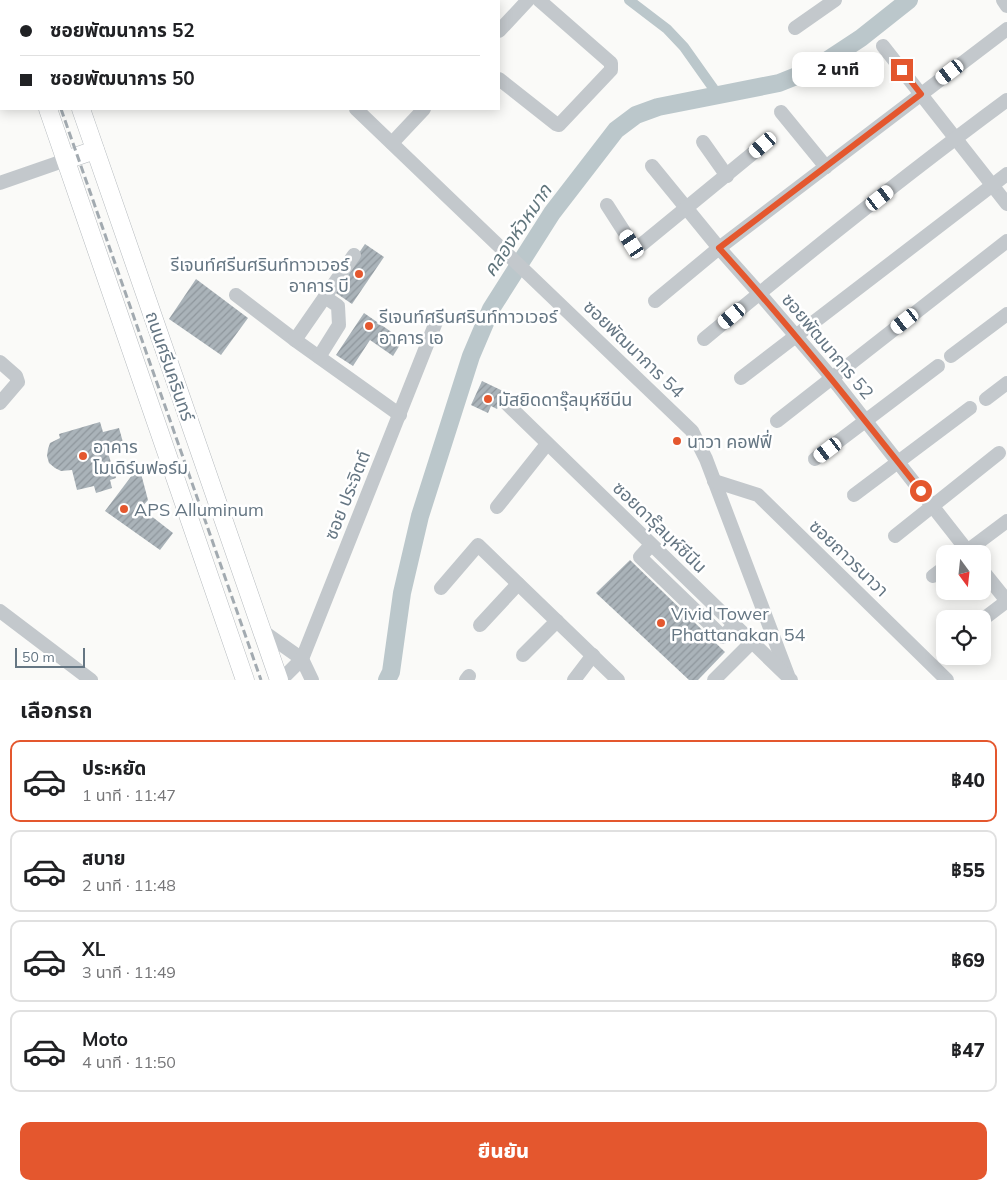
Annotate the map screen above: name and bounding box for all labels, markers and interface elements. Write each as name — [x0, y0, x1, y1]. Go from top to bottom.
text: ซอยพัฒนาการ 52 — [50, 18, 195, 42]
callout: 2 นาที — [792, 52, 884, 88]
car — [933, 57, 966, 87]
text: 2 นาที — [817, 59, 859, 79]
route end — [891, 59, 913, 81]
text: ซอยพัฒนาการ 50 — [50, 66, 195, 90]
car — [746, 129, 779, 161]
water label: คลองหัวหมาก — [477, 179, 557, 281]
car — [863, 183, 896, 213]
car — [617, 227, 646, 261]
place label: รีเจนท์ศรีนศรินท์ทาวเวอร์ อาคาร บี — [170, 253, 350, 297]
marker: รีเจนท์ศรีนศรินท์ทาวเวอร์ อาคาร บี — [353, 268, 365, 280]
street label: ซอยพัฒนาการ 52 — [777, 288, 879, 404]
street label: ซอยพัฒนาการ 54 — [579, 295, 689, 403]
car — [715, 301, 748, 331]
place label: รีเจนท์ศรีนศรินท์ทาวเวอร์ อาคาร เอ — [379, 305, 558, 349]
car — [888, 306, 921, 336]
street label: ถนนศรีนครินทร์ — [140, 308, 200, 425]
marker: รีเจนท์ศรีนศรินท์ทาวเวอร์ อาคาร เอ — [363, 320, 375, 332]
place label: มัสยิดดารุ๊ลมุห์ซีนีน — [498, 388, 632, 411]
marker: มัสยิดดารุ๊ลมุห์ซีนีน — [482, 393, 494, 405]
place label: นาวา คอฟฟี่ — [687, 429, 772, 453]
place label: อาคาร โมเดิร์นฟอร์ม — [93, 435, 188, 479]
marker: นาวา คอฟฟี่ — [671, 435, 683, 447]
car — [811, 435, 844, 465]
street label: ซอย ประจิตต์ — [319, 447, 375, 543]
marker: อาคาร โมเดิร์นฟอร์ม — [77, 450, 89, 462]
street label: ซอยดารุ๊ลมุห์ซีนีน — [608, 476, 712, 578]
route start — [910, 480, 932, 502]
place label: APS Alluminum — [134, 498, 264, 521]
marker: APS Alluminum — [118, 503, 130, 515]
street label: ซอยถาวรนาวา — [805, 515, 893, 601]
north arrow — [936, 545, 991, 600]
map controls — [936, 545, 991, 665]
place label: Vivid Tower Phattanakan 54 — [671, 602, 806, 646]
button: locate — [936, 610, 991, 665]
marker: Vivid Tower Phattanakan 54 — [655, 617, 667, 629]
scale bar — [15, 645, 85, 668]
text: 50 m — [22, 648, 55, 666]
text: เลือกรถ — [20, 696, 93, 724]
text: ประหยัด — [82, 756, 146, 780]
icon: car — [22, 759, 67, 804]
text: ฿40 — [951, 768, 985, 792]
text: 1 นาที · 11:47 — [82, 785, 176, 805]
text: สบาย — [82, 846, 126, 870]
icon: car — [22, 849, 67, 894]
text: ฿55 — [951, 858, 985, 882]
text: 2 นาที · 11:48 — [82, 875, 176, 895]
text: XL — [82, 937, 105, 961]
icon: car — [22, 939, 67, 984]
text: ฿69 — [951, 948, 985, 972]
text: 3 นาที · 11:49 — [82, 962, 176, 982]
text: Moto — [82, 1027, 128, 1051]
icon: car — [22, 1029, 67, 1074]
text: ฿47 — [951, 1038, 985, 1062]
text: 4 นาที · 11:50 — [82, 1052, 176, 1072]
button: ยืนยัน — [20, 1122, 987, 1180]

